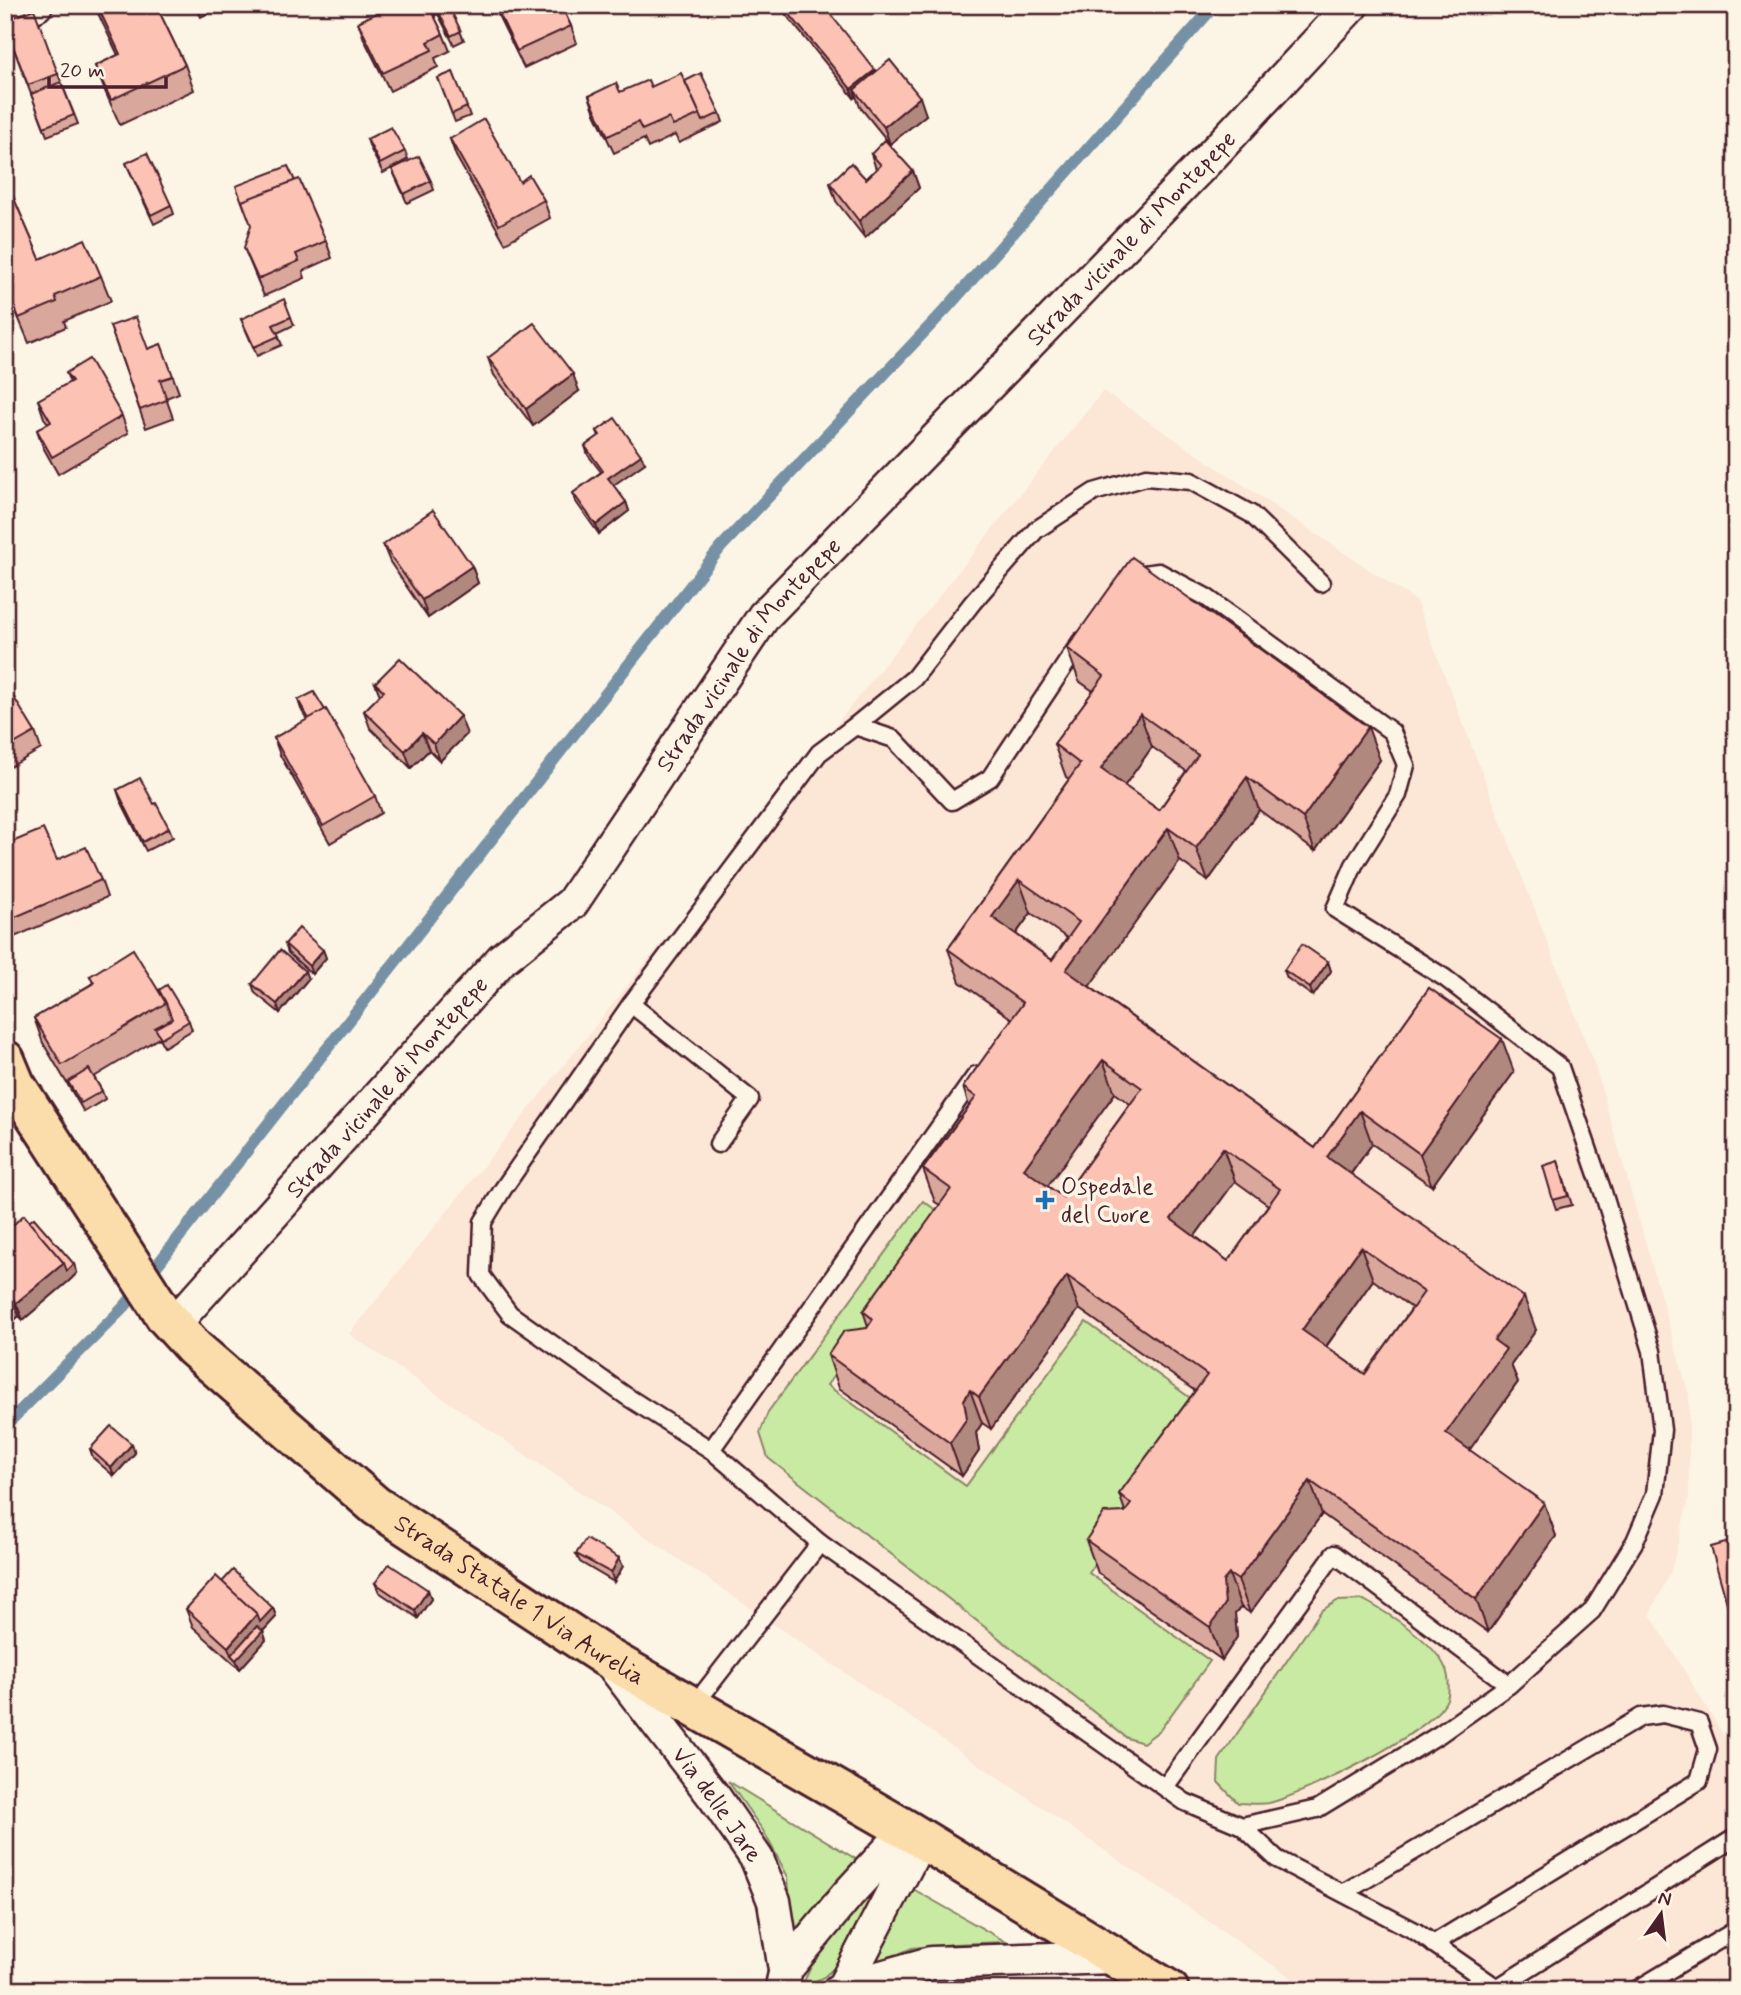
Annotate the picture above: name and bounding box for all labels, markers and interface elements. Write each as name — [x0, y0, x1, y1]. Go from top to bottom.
scale bar — [49, 46, 166, 90]
text: 20 m — [60, 57, 105, 85]
street label: Strada vicinale di Montepepe — [1021, 125, 1244, 353]
street label: Strada vicinale di Montepepe — [650, 532, 849, 779]
street label: Strada vicinale di Montepepe — [280, 970, 496, 1206]
place label: Ospedale del Cuore — [1061, 1172, 1154, 1231]
marker: Ospedale del Cuore — [1035, 1190, 1055, 1210]
street label: Strada Statale 1 Via Aurelia — [388, 1508, 650, 1693]
street label: Via delle Jare — [664, 1741, 769, 1869]
north arrow — [1626, 1880, 1696, 1950]
text: N — [1656, 1885, 1674, 1913]

